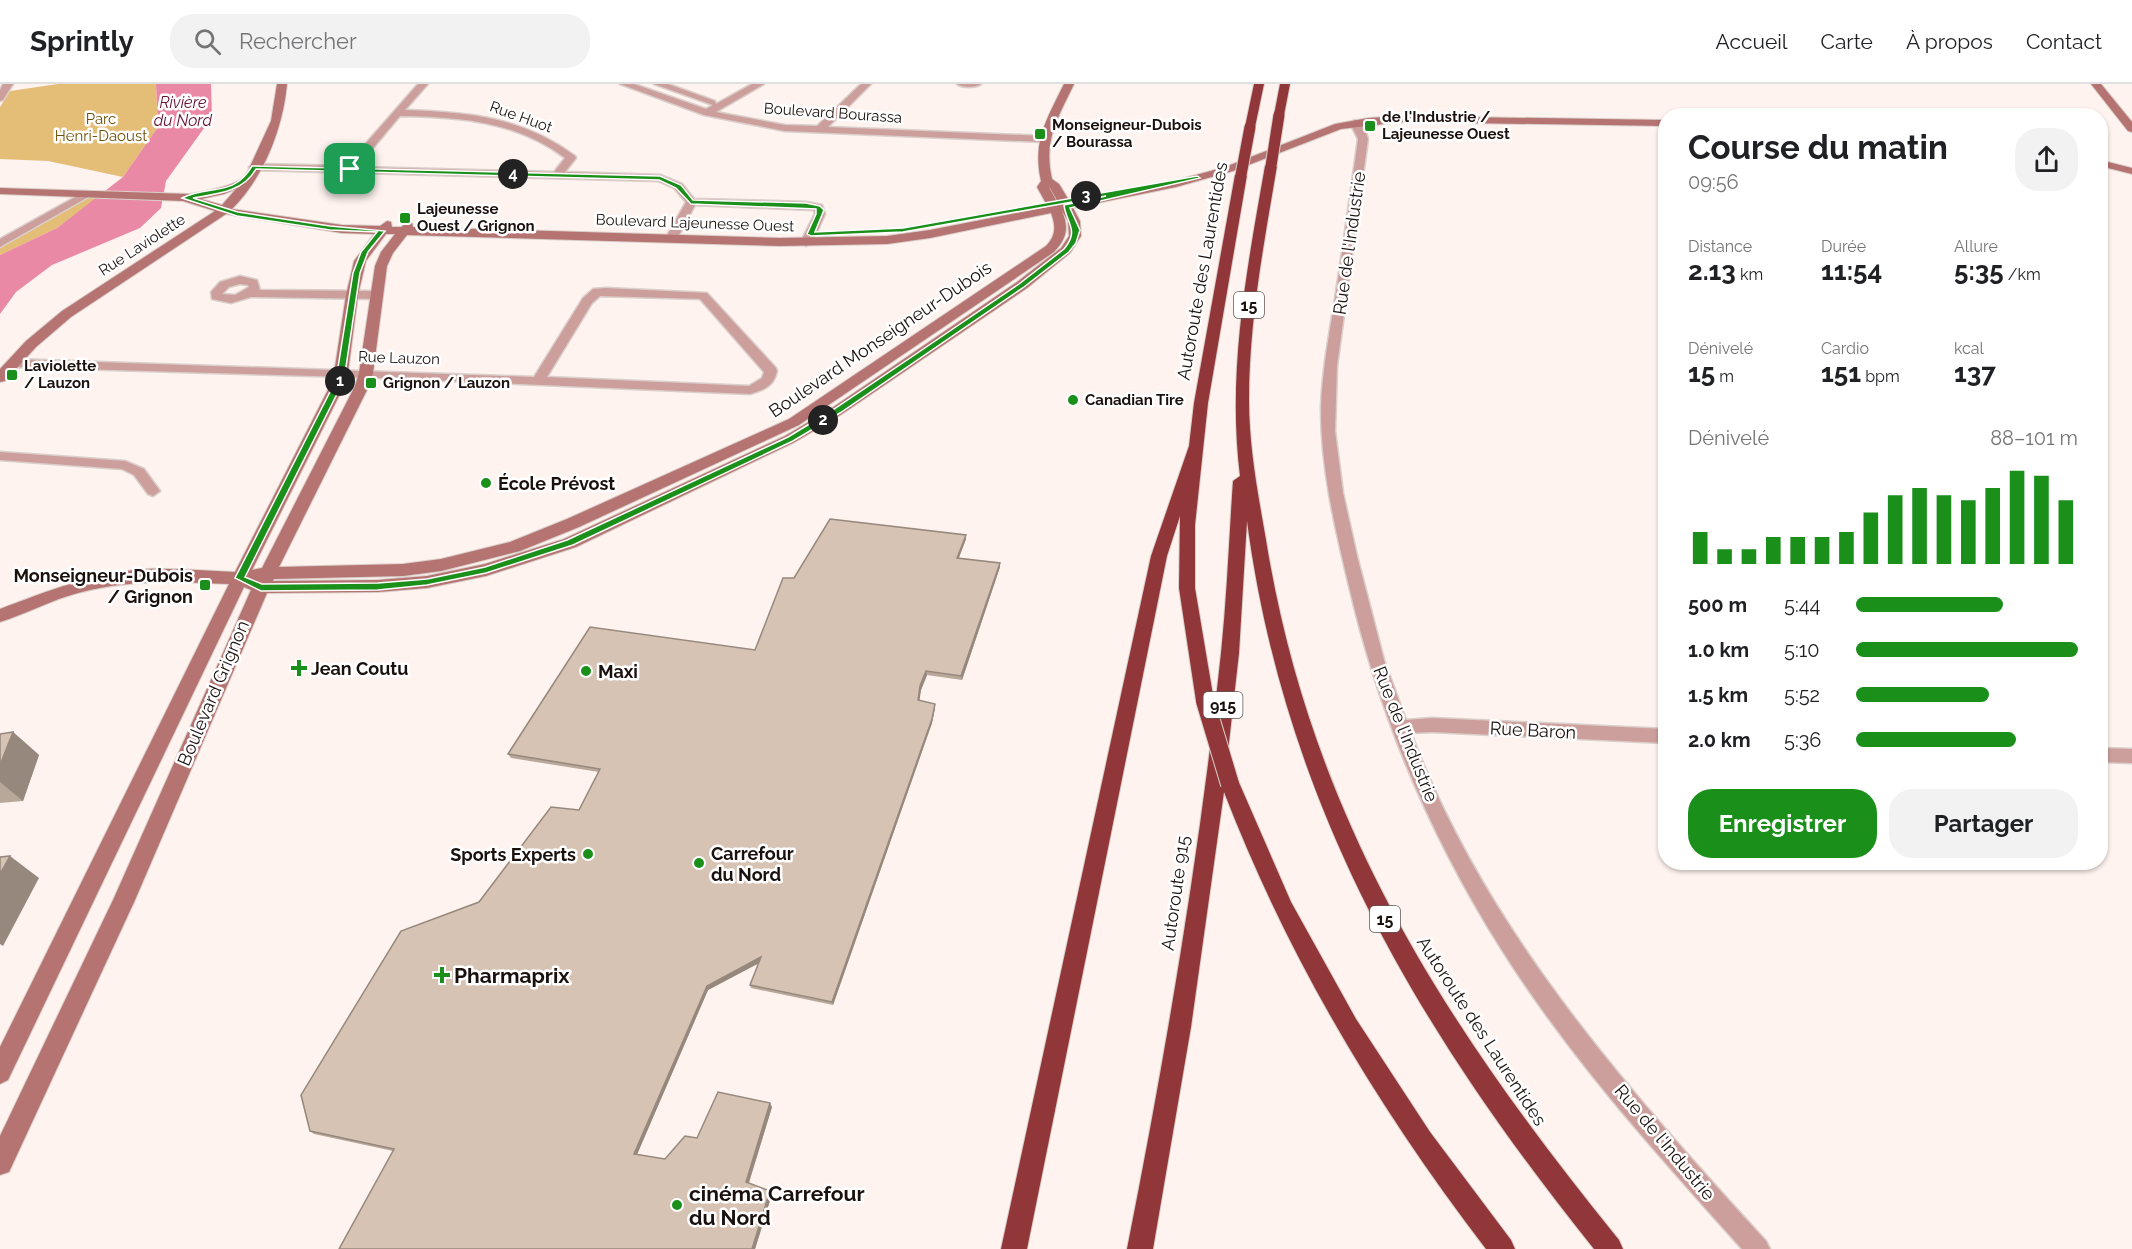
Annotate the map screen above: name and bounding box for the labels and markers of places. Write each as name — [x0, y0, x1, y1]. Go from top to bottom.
place label: de l'Industrie / Lajeunesse Ouest — [1382, 108, 1510, 143]
place label: Monseigneur-Dubois / Bourassa — [1052, 116, 1202, 151]
marker: de l'Industrie / Lajeunesse Ouest — [1363, 119, 1377, 133]
marker: Monseigneur-Dubois / Bourassa — [1033, 127, 1047, 141]
pin — [324, 143, 375, 194]
pin: 4 — [498, 159, 528, 189]
pin: 3 — [1071, 181, 1101, 211]
place label: Lajeunesse Ouest / Grignon — [417, 200, 535, 235]
marker: Lajeunesse Ouest / Grignon — [398, 211, 412, 225]
place label: Laviolette / Lauzon — [24, 357, 96, 392]
pin: 1 — [325, 366, 355, 396]
marker: Laviolette / Lauzon — [5, 368, 19, 382]
place label: Grignon / Lauzon — [383, 374, 510, 392]
marker: Grignon / Lauzon — [364, 376, 378, 390]
place label: Canadian Tire — [1085, 391, 1184, 409]
marker: Canadian Tire — [1066, 393, 1080, 407]
pin: 2 — [808, 405, 838, 435]
place label: École Prévost — [498, 473, 615, 494]
marker: École Prévost — [479, 476, 493, 490]
place label: Monseigneur-Dubois / Grignon — [13, 565, 193, 607]
marker: Monseigneur-Dubois / Grignon — [198, 578, 212, 592]
place label: Jean Coutu — [311, 658, 408, 679]
marker: Jean Coutu — [292, 661, 306, 675]
place label: Maxi — [598, 661, 638, 682]
marker: Maxi — [579, 664, 593, 678]
place label: Carrefour du Nord — [711, 843, 794, 885]
place label: Sports Experts — [450, 844, 576, 865]
marker: Sports Experts — [581, 847, 595, 861]
marker: Carrefour du Nord — [692, 856, 706, 870]
place label: Pharmaprix — [454, 963, 570, 988]
marker: Pharmaprix — [435, 968, 449, 982]
place label: cinéma Carrefour du Nord — [689, 1181, 865, 1230]
marker: cinéma Carrefour du Nord — [670, 1198, 684, 1212]

